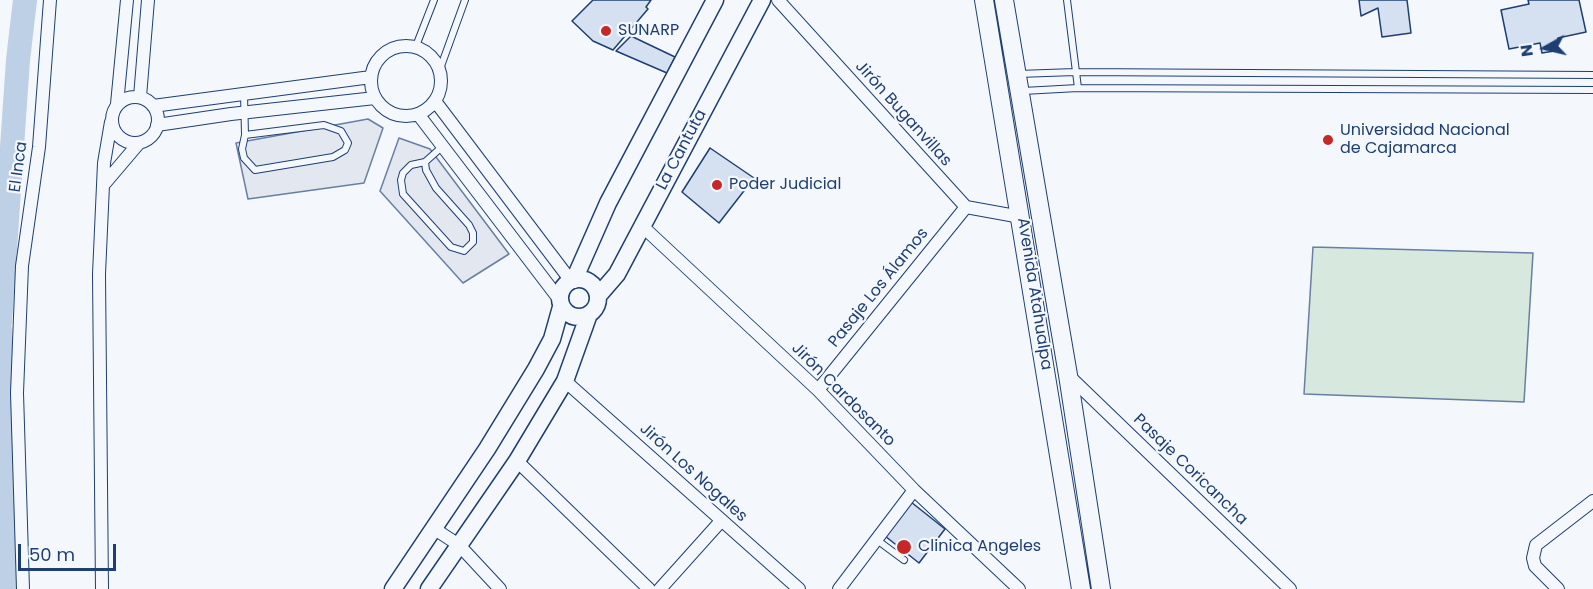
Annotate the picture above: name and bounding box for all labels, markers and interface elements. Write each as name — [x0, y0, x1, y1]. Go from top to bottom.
north arrow — [1515, 18, 1575, 78]
place label: SUNARP — [618, 21, 679, 41]
marker: SUNARP — [599, 24, 613, 38]
text: N — [1514, 43, 1539, 58]
street label: Jirón Buganvillas — [851, 57, 955, 171]
street label: La Cantuta — [653, 107, 711, 193]
place label: Universidad Nacional de Cajamarca — [1340, 121, 1510, 159]
marker: Universidad Nacional de Cajamarca — [1321, 133, 1335, 147]
street label: El Inca — [6, 140, 32, 194]
place label: Poder Judicial — [729, 175, 841, 195]
marker: Poder Judicial — [710, 178, 724, 192]
street label: Avenida Atahualpa — [1012, 216, 1056, 372]
street label: Pasaje Los Álamos — [825, 225, 933, 351]
street label: Jirón Cardosanto — [787, 339, 899, 451]
street label: Pasaje Coricancha — [1129, 410, 1251, 530]
street label: Jirón Los Nogales — [635, 420, 751, 526]
scale bar — [21, 532, 118, 570]
place label: Clinica Angeles — [918, 537, 1041, 557]
marker: Clinica Angeles — [895, 538, 913, 556]
text: 50 m — [29, 542, 75, 567]

